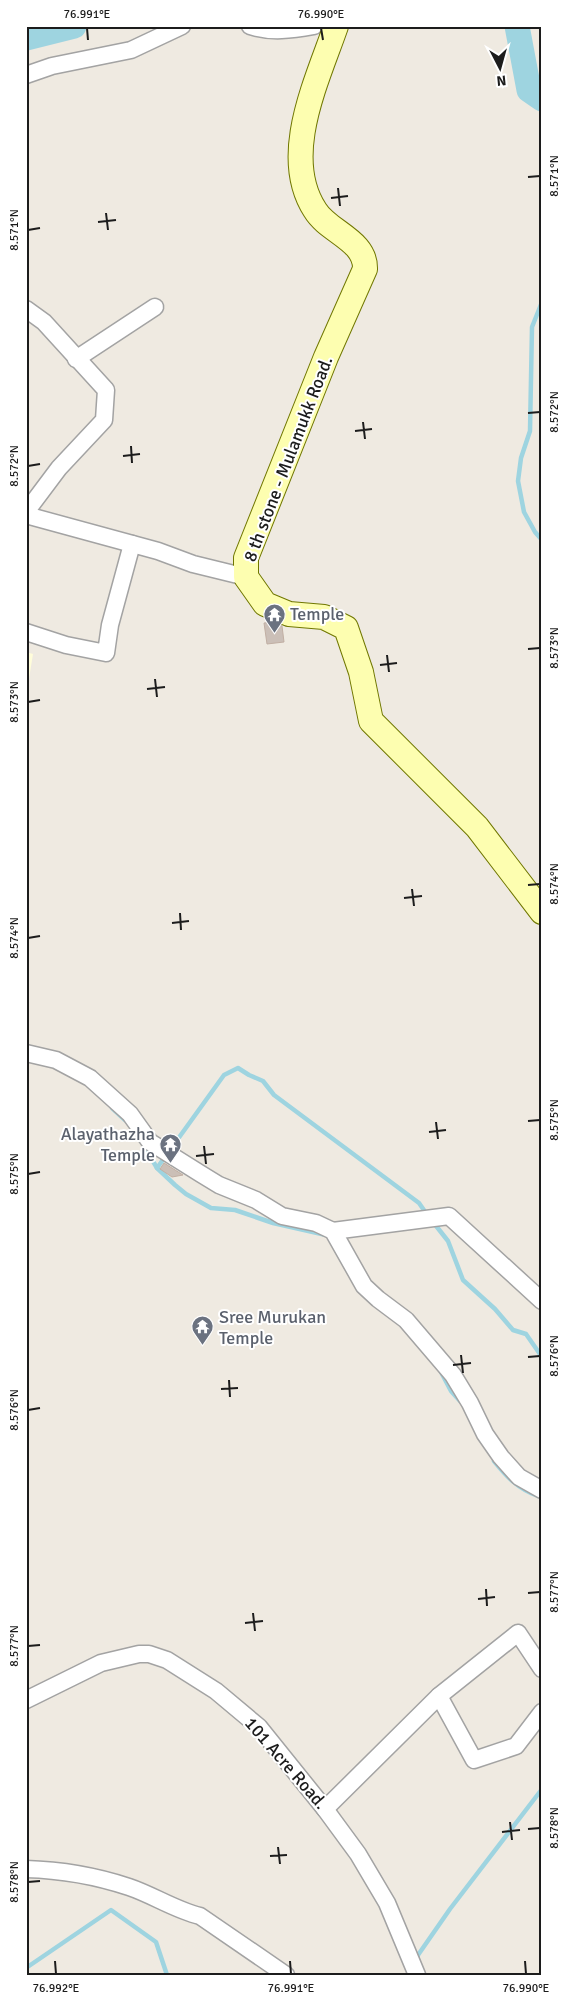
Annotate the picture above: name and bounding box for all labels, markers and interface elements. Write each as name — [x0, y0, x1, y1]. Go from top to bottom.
text: 76.991°E — [64, 7, 111, 22]
text: 76.990°E — [298, 7, 345, 22]
north arrow — [476, 42, 526, 92]
text: N — [496, 71, 507, 89]
text: 8.571°N — [547, 155, 562, 197]
text: 8.571°N — [7, 209, 22, 251]
street label: 8 th stone - Mulamukk Road. — [239, 353, 337, 565]
text: 8.572°N — [547, 391, 562, 433]
text: 8.572°N — [7, 445, 22, 487]
temple icon: Temple — [262, 602, 286, 633]
place label: Temple — [290, 603, 344, 625]
text: 8.573°N — [547, 627, 562, 669]
text: 8.573°N — [7, 681, 22, 723]
text: 8.574°N — [547, 863, 562, 905]
text: 8.574°N — [7, 917, 22, 959]
text: 8.575°N — [547, 1099, 562, 1141]
place label: Alayathazha Temple — [61, 1123, 155, 1166]
temple icon: Alayathazha Temple — [159, 1132, 183, 1163]
text: 8.575°N — [7, 1153, 22, 1195]
place label: Sree Murukan Temple — [219, 1306, 326, 1349]
temple icon: Sree Murukan Temple — [191, 1315, 215, 1346]
text: 8.576°N — [547, 1335, 562, 1377]
text: 8.576°N — [7, 1389, 22, 1431]
text: 8.577°N — [547, 1571, 562, 1613]
text: 8.577°N — [7, 1625, 22, 1667]
street label: 101 Acre Road. — [240, 1712, 332, 1814]
text: 8.578°N — [547, 1807, 562, 1849]
text: 8.578°N — [7, 1861, 22, 1903]
text: 76.992°E — [33, 1981, 80, 1996]
text: 76.991°E — [268, 1981, 315, 1996]
text: 76.990°E — [503, 1981, 550, 1996]

